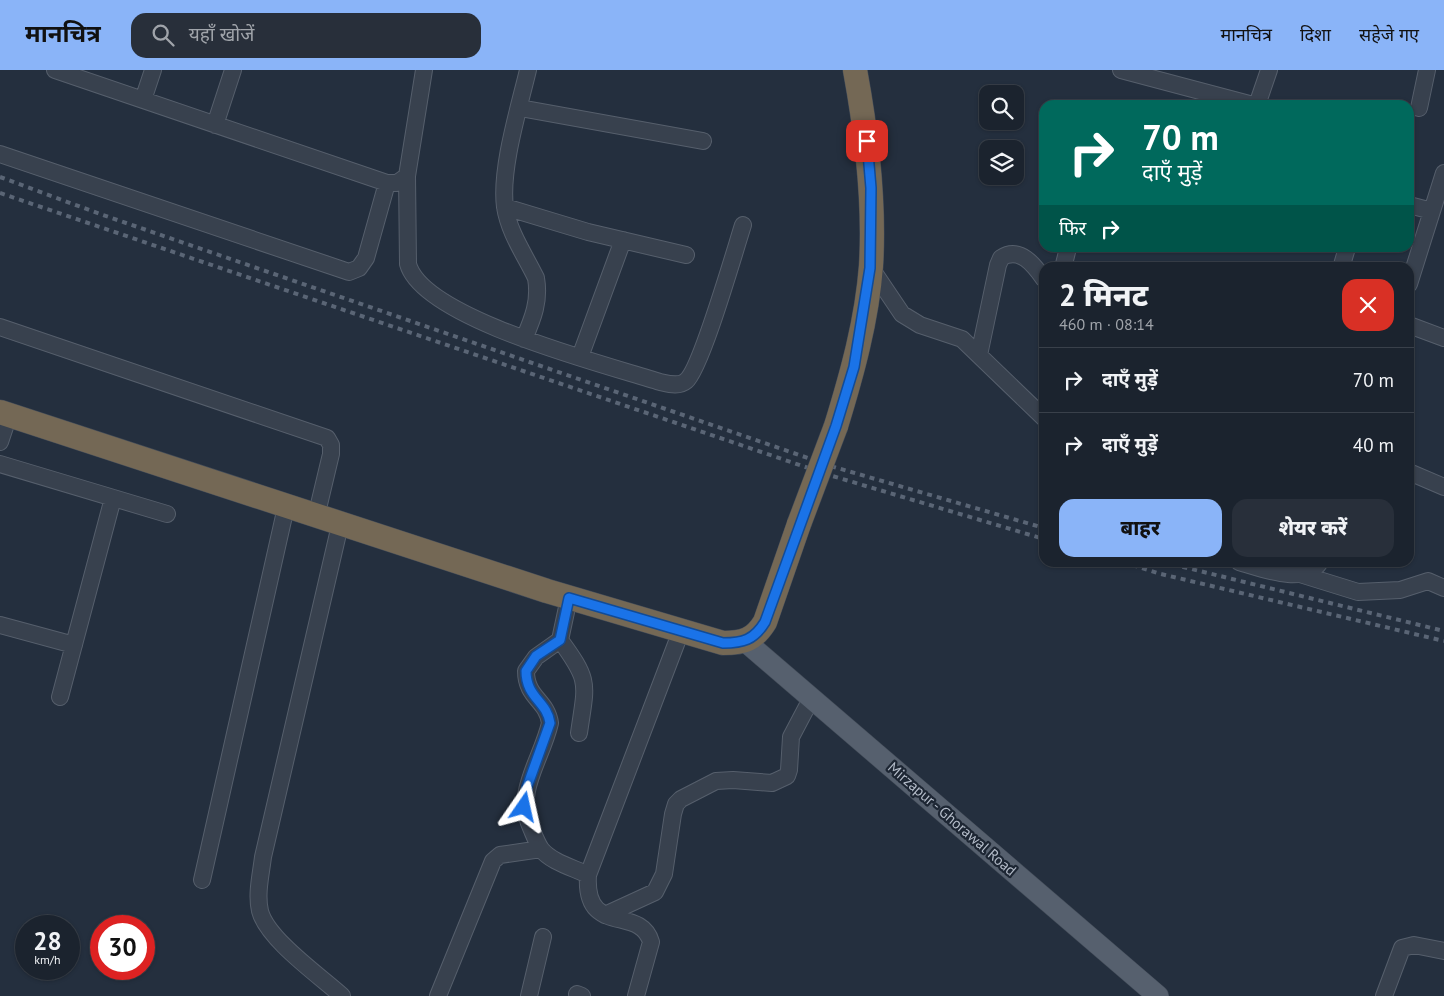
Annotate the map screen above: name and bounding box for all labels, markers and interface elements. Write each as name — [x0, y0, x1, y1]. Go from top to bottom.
search box — [131, 13, 481, 58]
text: मानचित्र — [25, 18, 101, 49]
icon: search — [149, 21, 177, 49]
text: यहाँ खोजें — [189, 22, 254, 46]
text: मानचित्र — [1220, 23, 1272, 46]
text: दिशा — [1300, 23, 1331, 46]
text: सहेजे गए — [1359, 23, 1419, 46]
map controls — [979, 85, 1024, 185]
button: search — [979, 85, 1024, 130]
text: 70 m — [1142, 114, 1219, 160]
pin — [846, 120, 888, 162]
icon: right — [1059, 120, 1124, 185]
icon: arrive — [853, 127, 881, 155]
button: layers — [979, 140, 1024, 185]
text: दाएँ मुड़ें — [1142, 158, 1202, 186]
icon: right — [1096, 215, 1124, 243]
text: फिर — [1059, 216, 1086, 240]
text: 2 मिनट — [1059, 275, 1148, 314]
button: close — [1342, 279, 1394, 331]
text: 460 m · 08:14 — [1059, 314, 1154, 334]
icon: right — [1059, 366, 1087, 394]
text: दाएँ मुड़ें — [1102, 367, 1158, 391]
text: 70 m — [1353, 368, 1394, 392]
icon: right — [1059, 431, 1087, 459]
text: दाएँ मुड़ें — [1102, 432, 1158, 456]
text: 40 m — [1353, 433, 1394, 457]
button: बाहर — [1059, 499, 1222, 557]
button: शेयर करें — [1232, 499, 1394, 557]
street label: Mirzapur - Ghorawal Road — [884, 758, 1020, 880]
position arrow — [497, 780, 549, 832]
speed limit sign: 30 — [90, 915, 155, 980]
text: 28 — [33, 925, 62, 957]
text: km/h — [34, 952, 61, 967]

